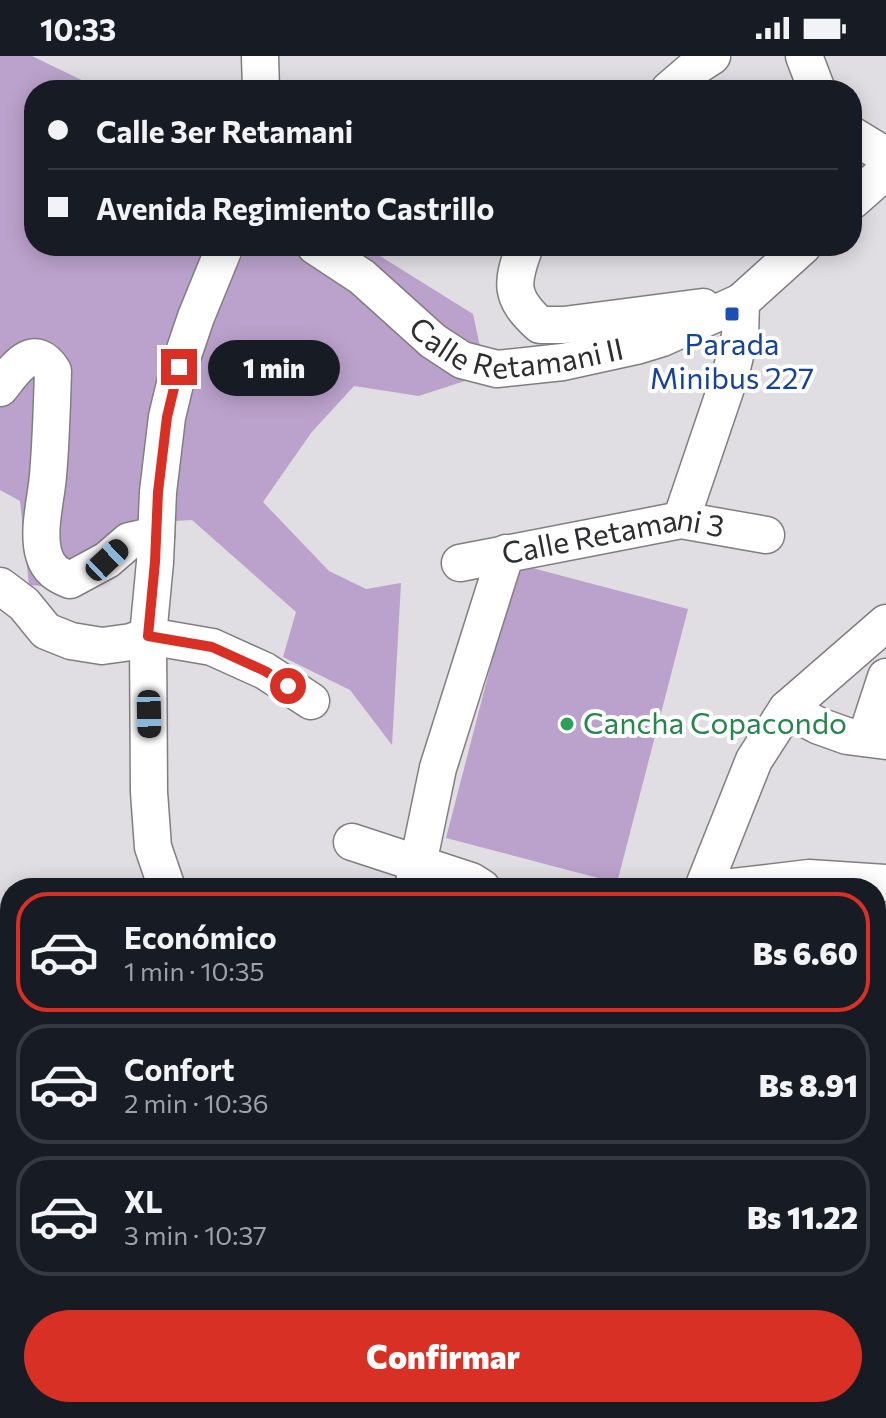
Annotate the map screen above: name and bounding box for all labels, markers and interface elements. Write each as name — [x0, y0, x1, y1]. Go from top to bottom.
text: 10:33 — [40, 10, 116, 47]
text: Calle 3er Retamani — [96, 112, 353, 149]
text: Avenida Regimiento Castrillo — [96, 189, 494, 226]
marker: Parada Minibus 227 — [723, 305, 741, 323]
street label: Calle Retamani II — [403, 308, 627, 385]
place label: Parada Minibus 227 — [650, 324, 814, 395]
callout: 1 min — [207, 339, 339, 395]
route end — [161, 349, 197, 385]
text: 1 min — [243, 352, 305, 383]
street label: Calle Retamani 3 — [498, 499, 728, 570]
car — [81, 535, 133, 585]
route start — [270, 668, 306, 704]
car — [137, 690, 161, 738]
place label: Cancha Copacondo — [583, 703, 847, 740]
marker: Cancha Copacondo — [558, 715, 576, 733]
icon: car — [28, 916, 100, 988]
text: Económico — [124, 918, 277, 955]
text: Bs 6.60 — [753, 934, 858, 971]
text: 1 min · 10:35 — [124, 955, 264, 986]
icon: car — [28, 1048, 100, 1120]
text: Confort — [124, 1050, 235, 1087]
text: Bs 8.91 — [759, 1066, 858, 1103]
text: 2 min · 10:36 — [124, 1087, 269, 1118]
icon: car — [28, 1180, 100, 1252]
text: XL — [124, 1182, 163, 1219]
text: Bs 11.22 — [747, 1198, 858, 1235]
text: 3 min · 10:37 — [124, 1219, 267, 1250]
button: Confirmar — [24, 1310, 862, 1402]

